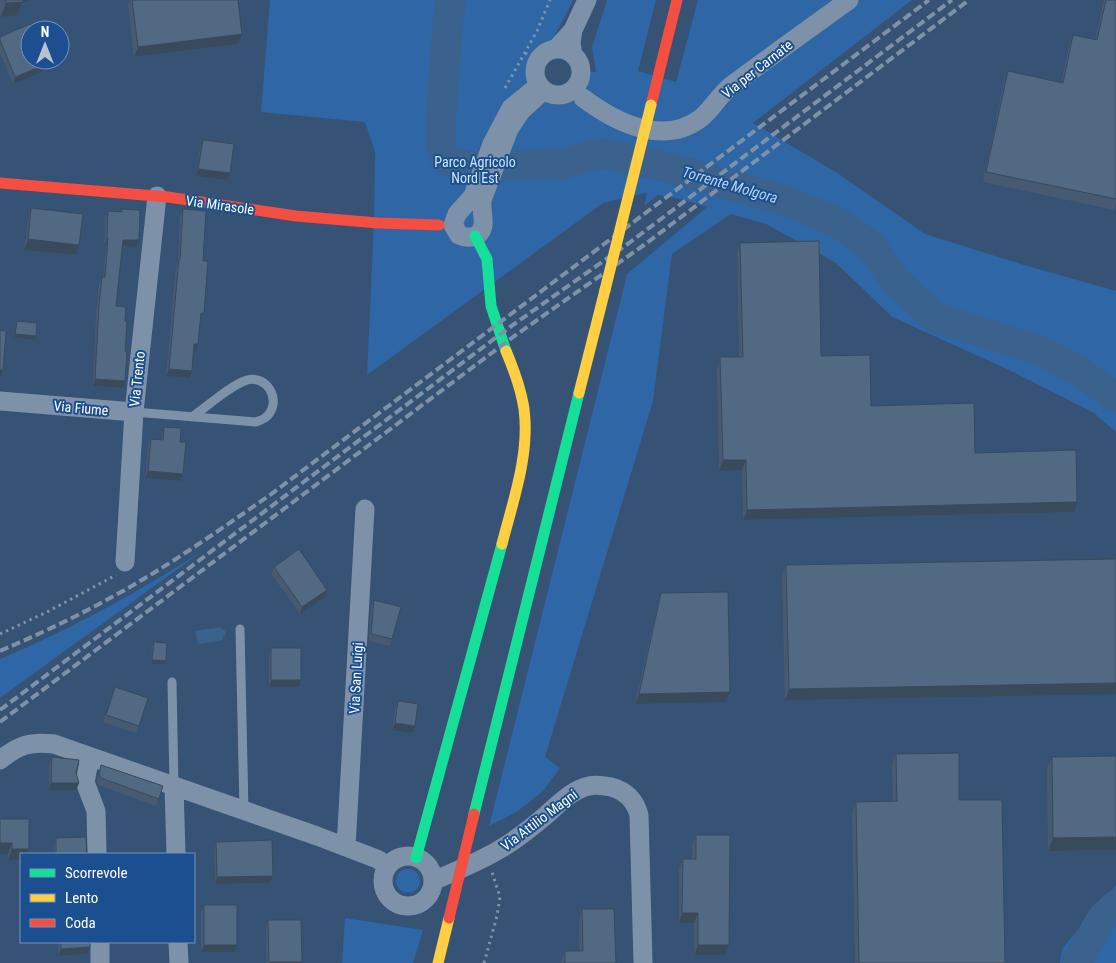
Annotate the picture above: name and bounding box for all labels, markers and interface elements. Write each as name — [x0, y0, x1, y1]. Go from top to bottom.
north arrow — [20, 20, 70, 70]
text: N — [41, 24, 49, 40]
street label: Via per Carnate — [719, 36, 796, 101]
park label: Parco Agricolo Nord Est — [434, 154, 516, 186]
water label: Torrente Molgora — [680, 163, 780, 207]
street label: Via Mirasole — [185, 192, 256, 218]
street label: Via Trento — [126, 350, 148, 408]
street label: Via Fiume — [53, 398, 109, 418]
street label: Via San Luigi — [346, 642, 366, 714]
street label: Via Attilio Magni — [498, 786, 580, 854]
legend — [20, 853, 195, 943]
text: Scorrevole — [65, 864, 127, 882]
text: Lento — [65, 889, 98, 907]
text: Coda — [65, 914, 96, 932]

